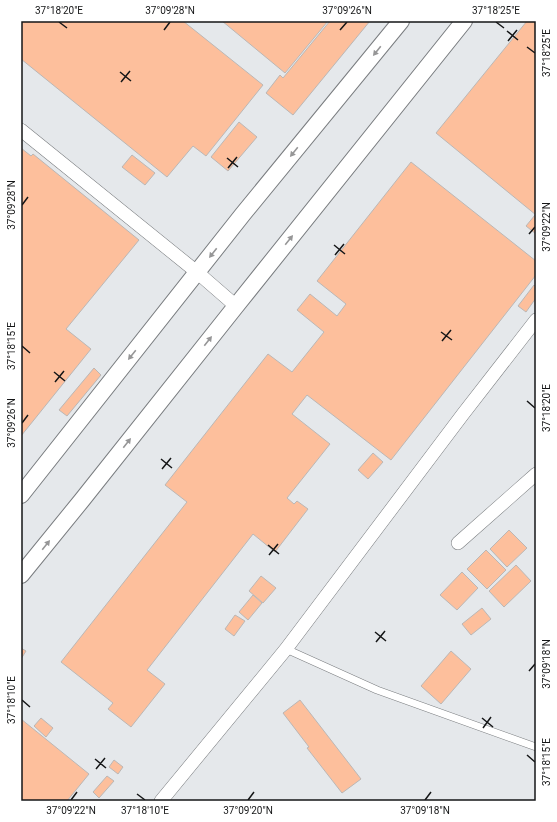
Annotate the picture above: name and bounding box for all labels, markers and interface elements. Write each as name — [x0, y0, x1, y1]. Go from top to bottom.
text: 37°18'20"E — [35, 5, 83, 16]
text: 37°09'28"N — [145, 5, 195, 16]
text: 37°09'26"N — [322, 5, 372, 16]
text: 37°18'25"E — [472, 5, 520, 16]
text: 37°18'25"E — [541, 29, 552, 77]
one-way arrow — [372, 46, 381, 57]
one-way arrow — [290, 146, 299, 157]
text: 37°09'28"N — [6, 180, 17, 230]
text: 37°09'22"N — [541, 202, 552, 252]
one-way arrow — [284, 234, 293, 245]
one-way arrow — [209, 248, 217, 259]
text: 37°18'15"E — [6, 322, 17, 370]
one-way arrow — [203, 336, 212, 347]
one-way arrow — [128, 350, 137, 361]
text: 37°18'20"E — [541, 384, 552, 432]
text: 37°09'26"N — [6, 398, 17, 448]
one-way arrow — [123, 438, 131, 449]
one-way arrow — [41, 539, 50, 550]
text: 37°09'18"N — [541, 639, 552, 689]
text: 37°18'10"E — [6, 676, 17, 724]
text: 37°18'15"E — [541, 738, 552, 786]
text: 37°09'22"N — [46, 805, 96, 816]
text: 37°18'10"E — [121, 805, 169, 816]
text: 37°09'20"N — [223, 805, 273, 816]
text: 37°09'18"N — [400, 805, 450, 816]

